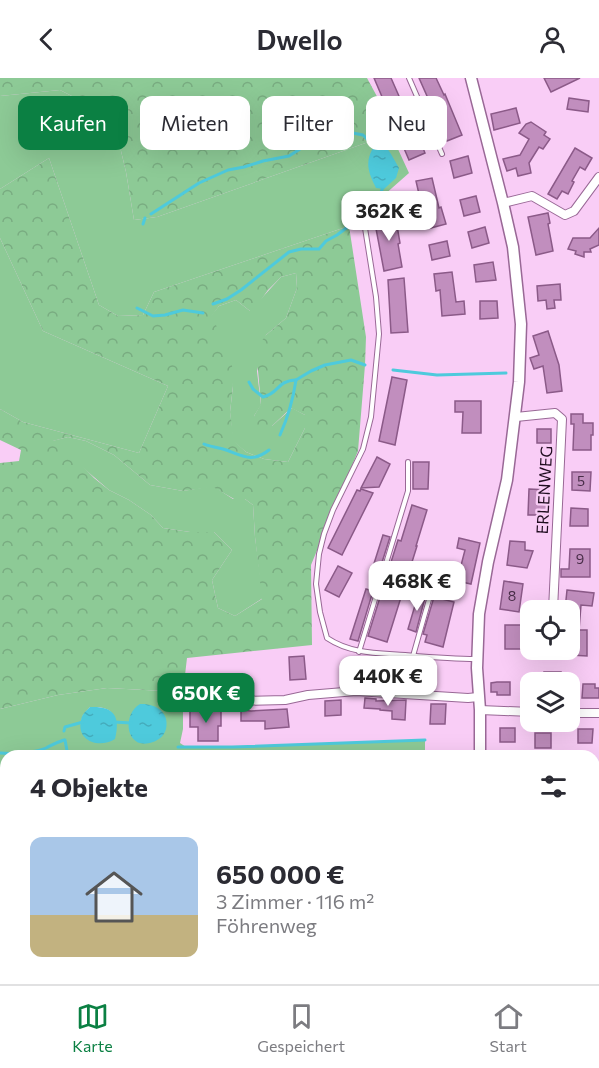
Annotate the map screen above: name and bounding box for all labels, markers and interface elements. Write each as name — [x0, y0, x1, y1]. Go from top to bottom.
icon: back — [30, 23, 63, 56]
text: Dwello — [256, 23, 343, 56]
icon: person — [536, 23, 569, 56]
chip: Kaufen — [18, 96, 128, 150]
chip: Mieten — [140, 96, 250, 150]
chip: Filter — [262, 96, 354, 150]
chip: Neu — [366, 96, 447, 150]
pin: 362K € — [340, 191, 438, 242]
text: 362K € — [355, 198, 423, 222]
street label: ERLENWEG — [532, 445, 555, 535]
house number: 5 — [577, 472, 585, 489]
house number: 9 — [576, 550, 584, 567]
pin: 468K € — [368, 561, 466, 612]
text: 468K € — [383, 568, 451, 592]
house number: 8 — [508, 587, 516, 604]
map controls — [520, 600, 580, 732]
button: locate — [520, 600, 580, 660]
pin: 440K € — [339, 656, 437, 707]
text: 440K € — [353, 663, 423, 687]
button: layers — [520, 672, 580, 732]
pin: 650K € — [157, 673, 255, 724]
text: 650K € — [171, 680, 241, 704]
icon: filters — [537, 770, 570, 803]
text: 4 Objekte — [30, 771, 148, 802]
text: 650 000 € — [216, 858, 345, 889]
icon: home — [78, 861, 150, 933]
text: 3 Zimmer · 116 m² — [216, 889, 374, 913]
text: Föhrenweg — [216, 913, 317, 937]
tab: Karte — [72, 1000, 113, 1055]
tab: Gespeichert — [257, 1000, 345, 1055]
tab: Start — [490, 1000, 527, 1055]

